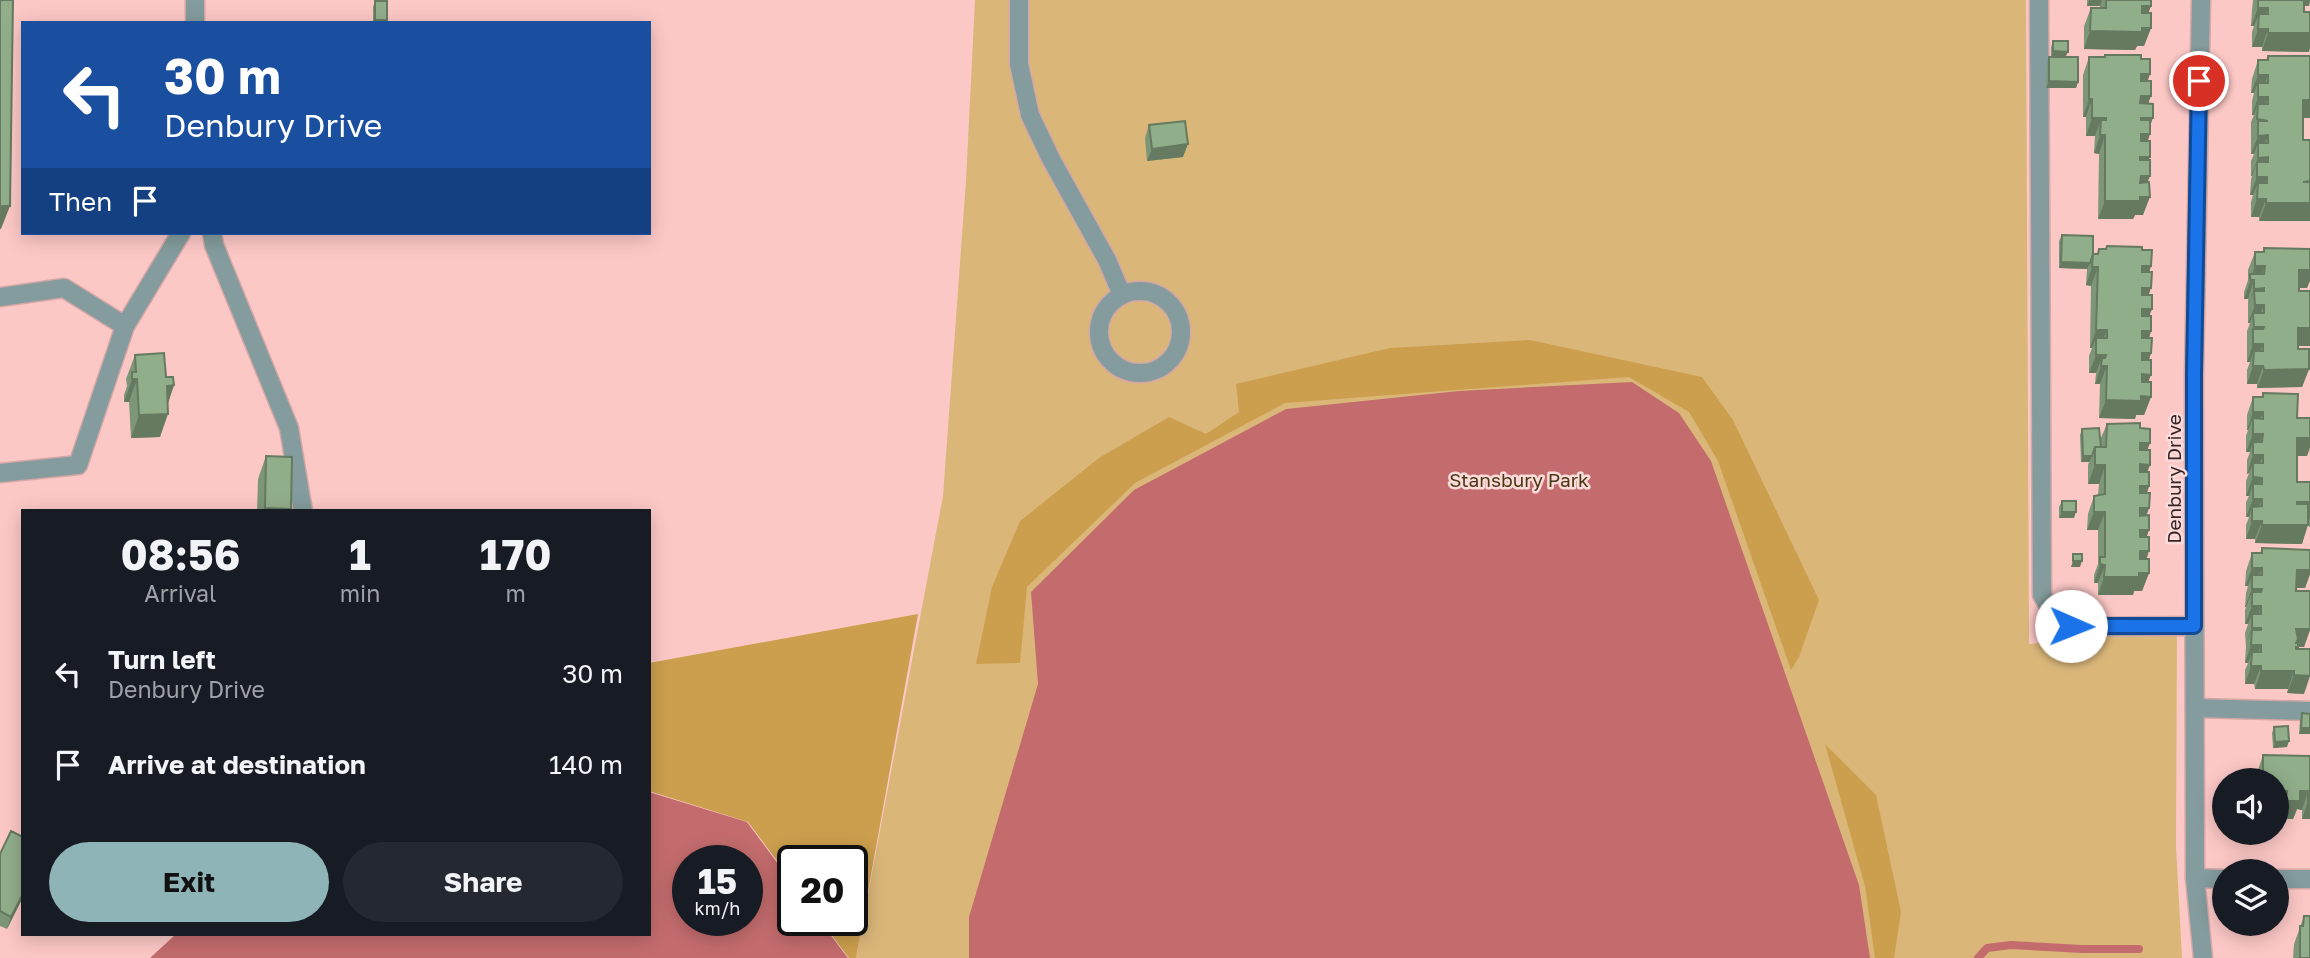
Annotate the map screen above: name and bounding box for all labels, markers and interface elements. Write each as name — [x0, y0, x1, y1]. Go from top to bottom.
text: 30 m — [164, 46, 281, 105]
icon: left — [49, 49, 140, 140]
pin — [2169, 51, 2229, 111]
icon: arrive — [2180, 62, 2218, 100]
text: Denbury Drive — [164, 106, 382, 144]
icon: arrive — [126, 182, 164, 220]
text: Then — [49, 186, 112, 217]
street label: Denbury Drive — [2162, 414, 2185, 544]
park label: Stansbury Park — [1449, 468, 1589, 491]
text: 08:56 — [120, 529, 240, 579]
text: 1 — [349, 529, 371, 579]
text: 170 — [480, 529, 552, 579]
text: Arrival — [144, 579, 216, 607]
text: min — [340, 579, 380, 607]
text: m — [506, 579, 526, 607]
position arrow — [2034, 589, 2108, 663]
text: Turn left — [108, 644, 216, 675]
icon: left — [49, 655, 87, 693]
text: 30 m — [562, 658, 623, 689]
text: Denbury Drive — [108, 675, 265, 703]
icon: arrive — [49, 746, 87, 784]
text: Arrive at destination — [108, 749, 366, 780]
text: 140 m — [549, 749, 623, 780]
map controls — [2212, 768, 2289, 936]
button: sound — [2212, 768, 2289, 845]
button: Exit — [49, 842, 329, 922]
button: Share — [343, 842, 623, 922]
speed limit sign: 20 — [777, 845, 868, 936]
button: layers — [2212, 859, 2289, 936]
text: 15 — [698, 860, 737, 902]
text: km/h — [695, 897, 740, 919]

